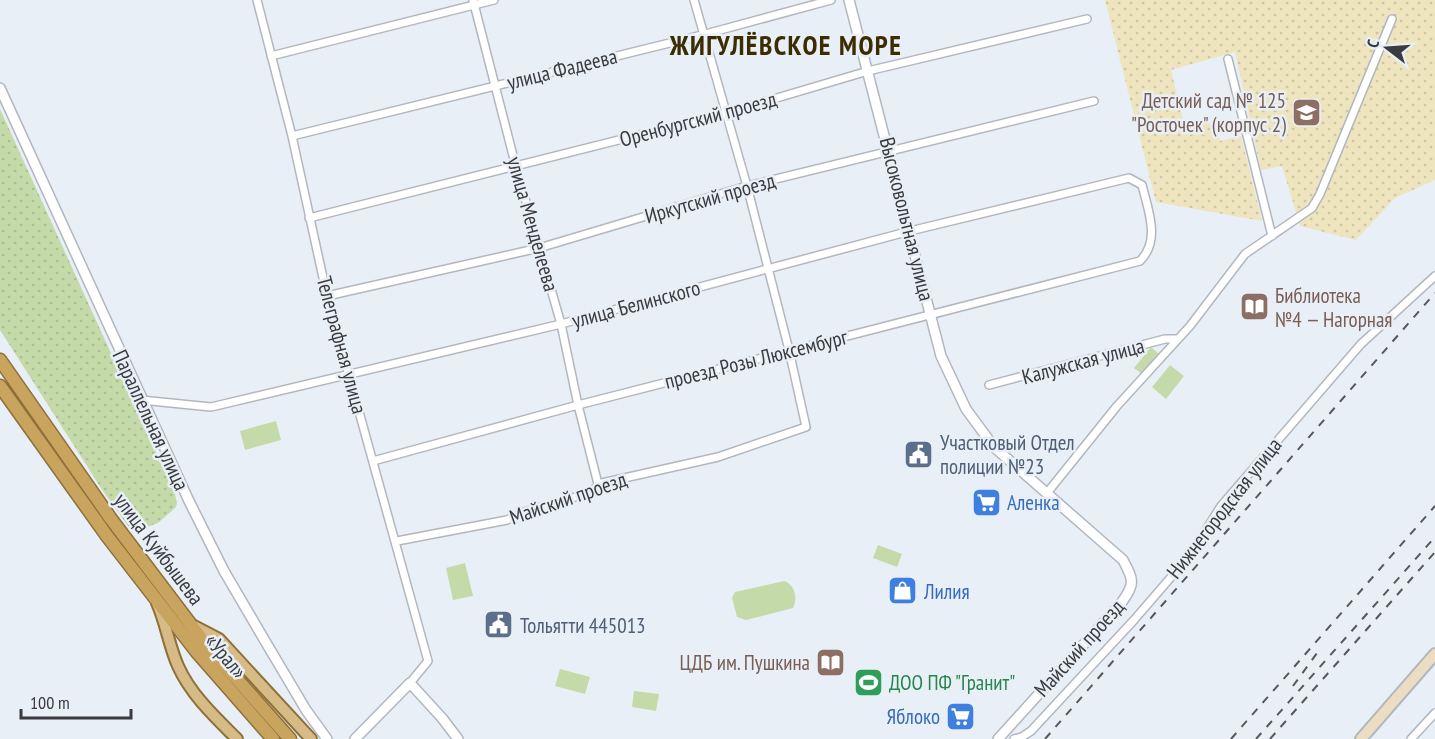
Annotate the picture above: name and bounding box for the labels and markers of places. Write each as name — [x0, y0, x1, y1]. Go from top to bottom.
place label: Детский сад № 125 "Росточек" (корпус 2) — [1131, 87, 1286, 138]
school or university icon: Детский сад № 125 "Росточек" (корпус 2) — [1291, 96, 1323, 128]
place label: Библиотека №4 — Нагорная — [1275, 282, 1392, 333]
library icon: Библиотека №4 — Нагорная — [1238, 291, 1270, 323]
place label: Участковый Отдел полиции №23 — [940, 429, 1075, 480]
public building icon: Участковый Отдел полиции №23 — [903, 438, 935, 470]
supermarket icon: Аленка — [970, 486, 1002, 518]
place label: Аленка — [1007, 489, 1060, 516]
shop icon: Лилия — [887, 575, 919, 607]
place label: Лилия — [923, 578, 970, 605]
public building icon: Тольятти 445013 — [483, 609, 515, 641]
place label: Тольятти 445013 — [520, 612, 646, 639]
library icon: ЦДБ им. Пушкина — [815, 646, 847, 678]
place label: ЦДБ им. Пушкина — [679, 649, 810, 676]
sports icon: ДОО ПФ "Гранит" — [852, 666, 884, 698]
place label: ДОО ПФ "Гранит" — [889, 669, 1015, 696]
supermarket icon: Яблоко — [945, 700, 977, 732]
place label: Яблоко — [887, 703, 940, 730]

